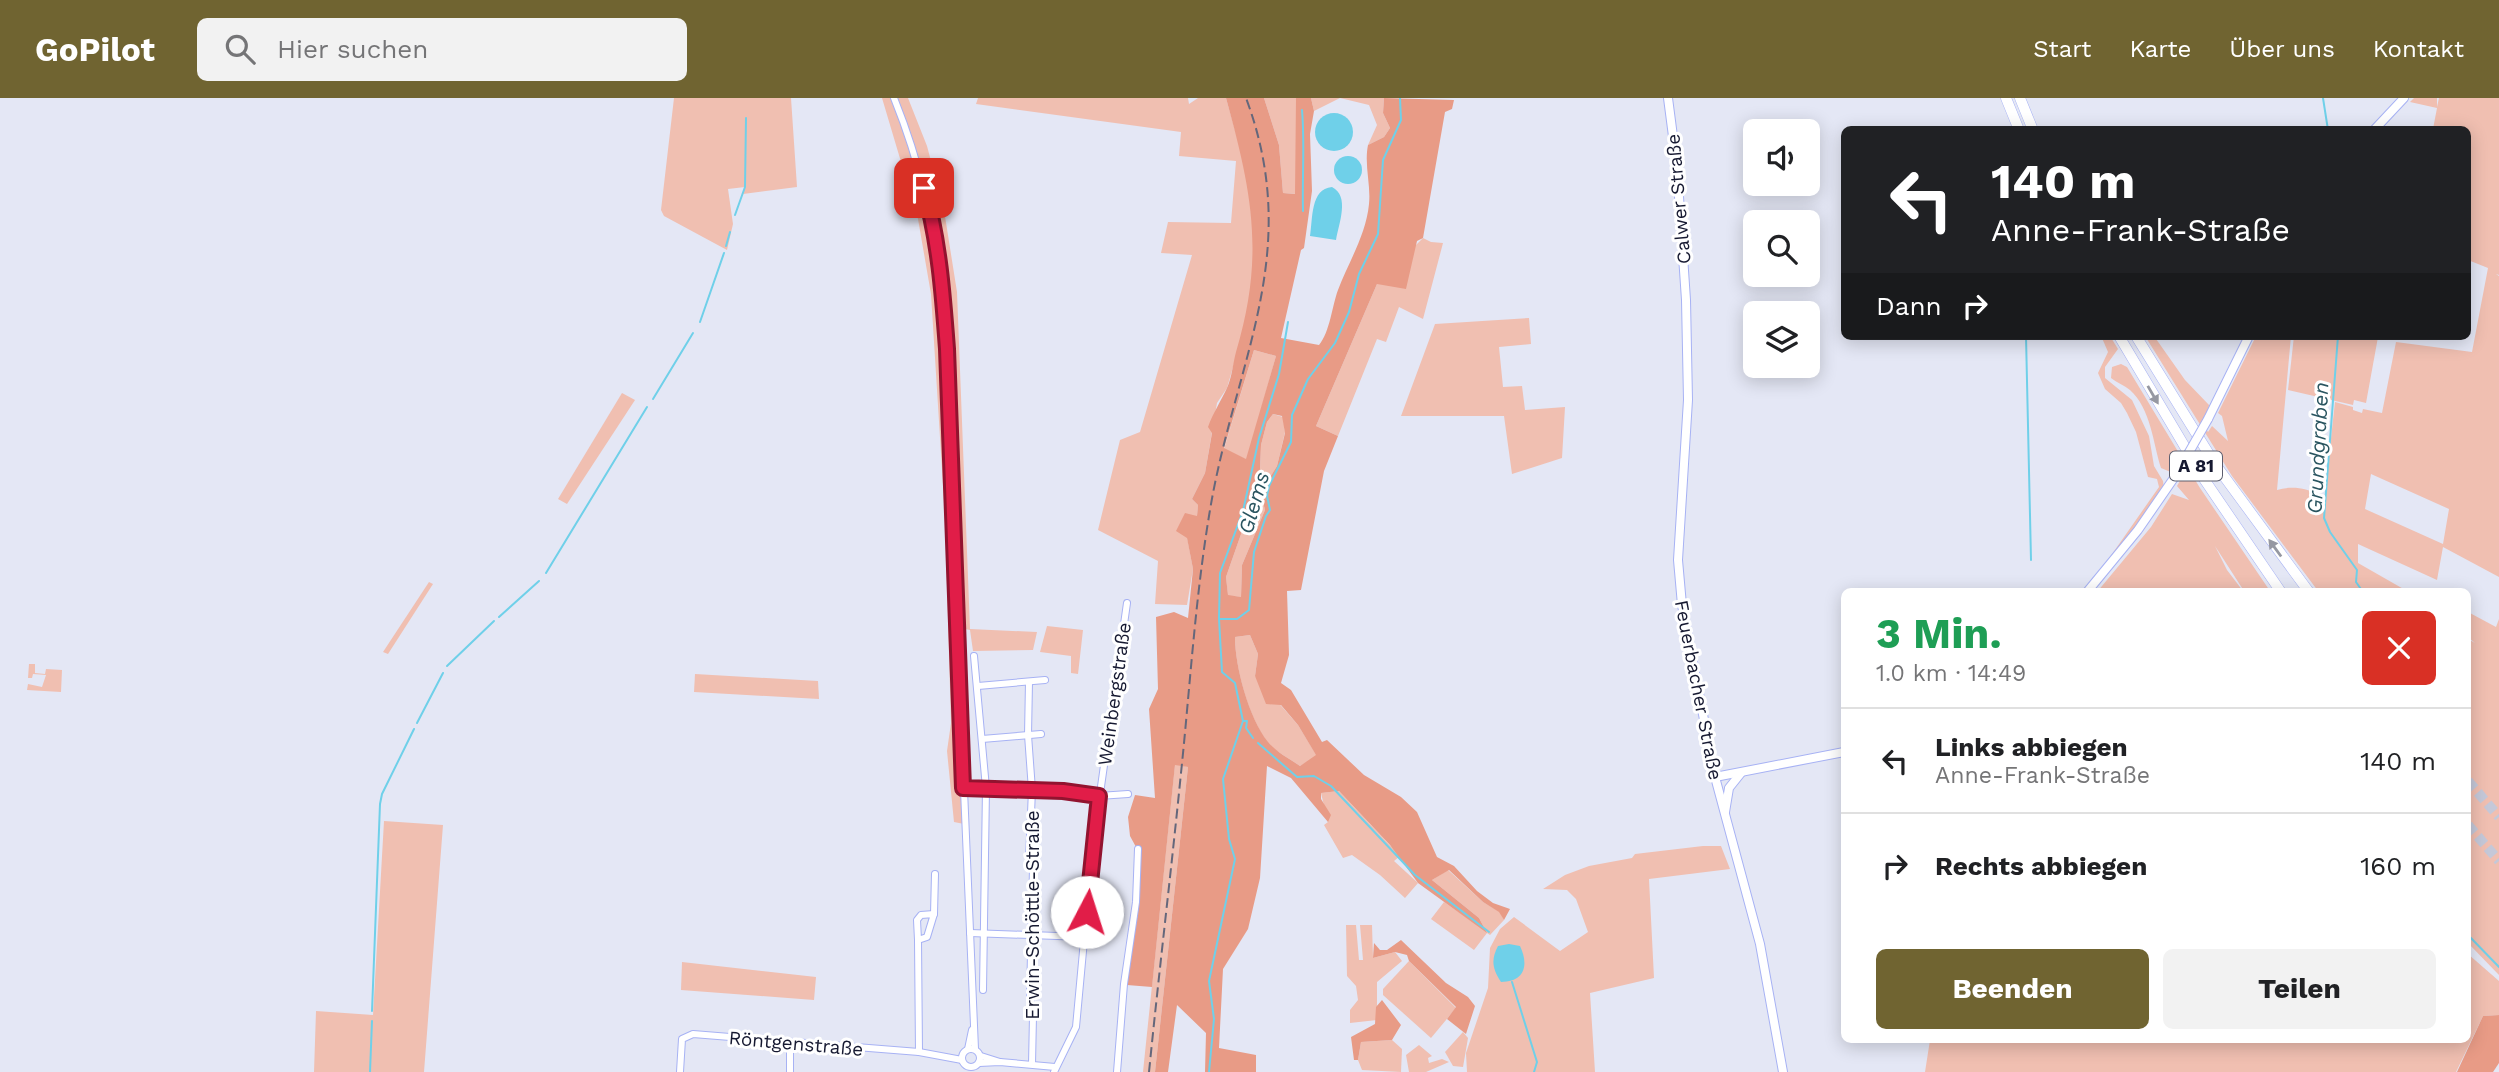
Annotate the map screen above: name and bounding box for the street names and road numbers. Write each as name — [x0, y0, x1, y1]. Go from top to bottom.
street label: Calwer Straße — [1661, 133, 1696, 265]
road number: A 81 — [2170, 452, 2222, 480]
street label: Feuerbacher Straße — [1670, 598, 1727, 782]
street label: Weinbergstraße — [1093, 621, 1136, 767]
street label: Erwin-Schöttle-Straße — [1021, 810, 1044, 1020]
street label: Röntgenstraße — [728, 1026, 864, 1061]

